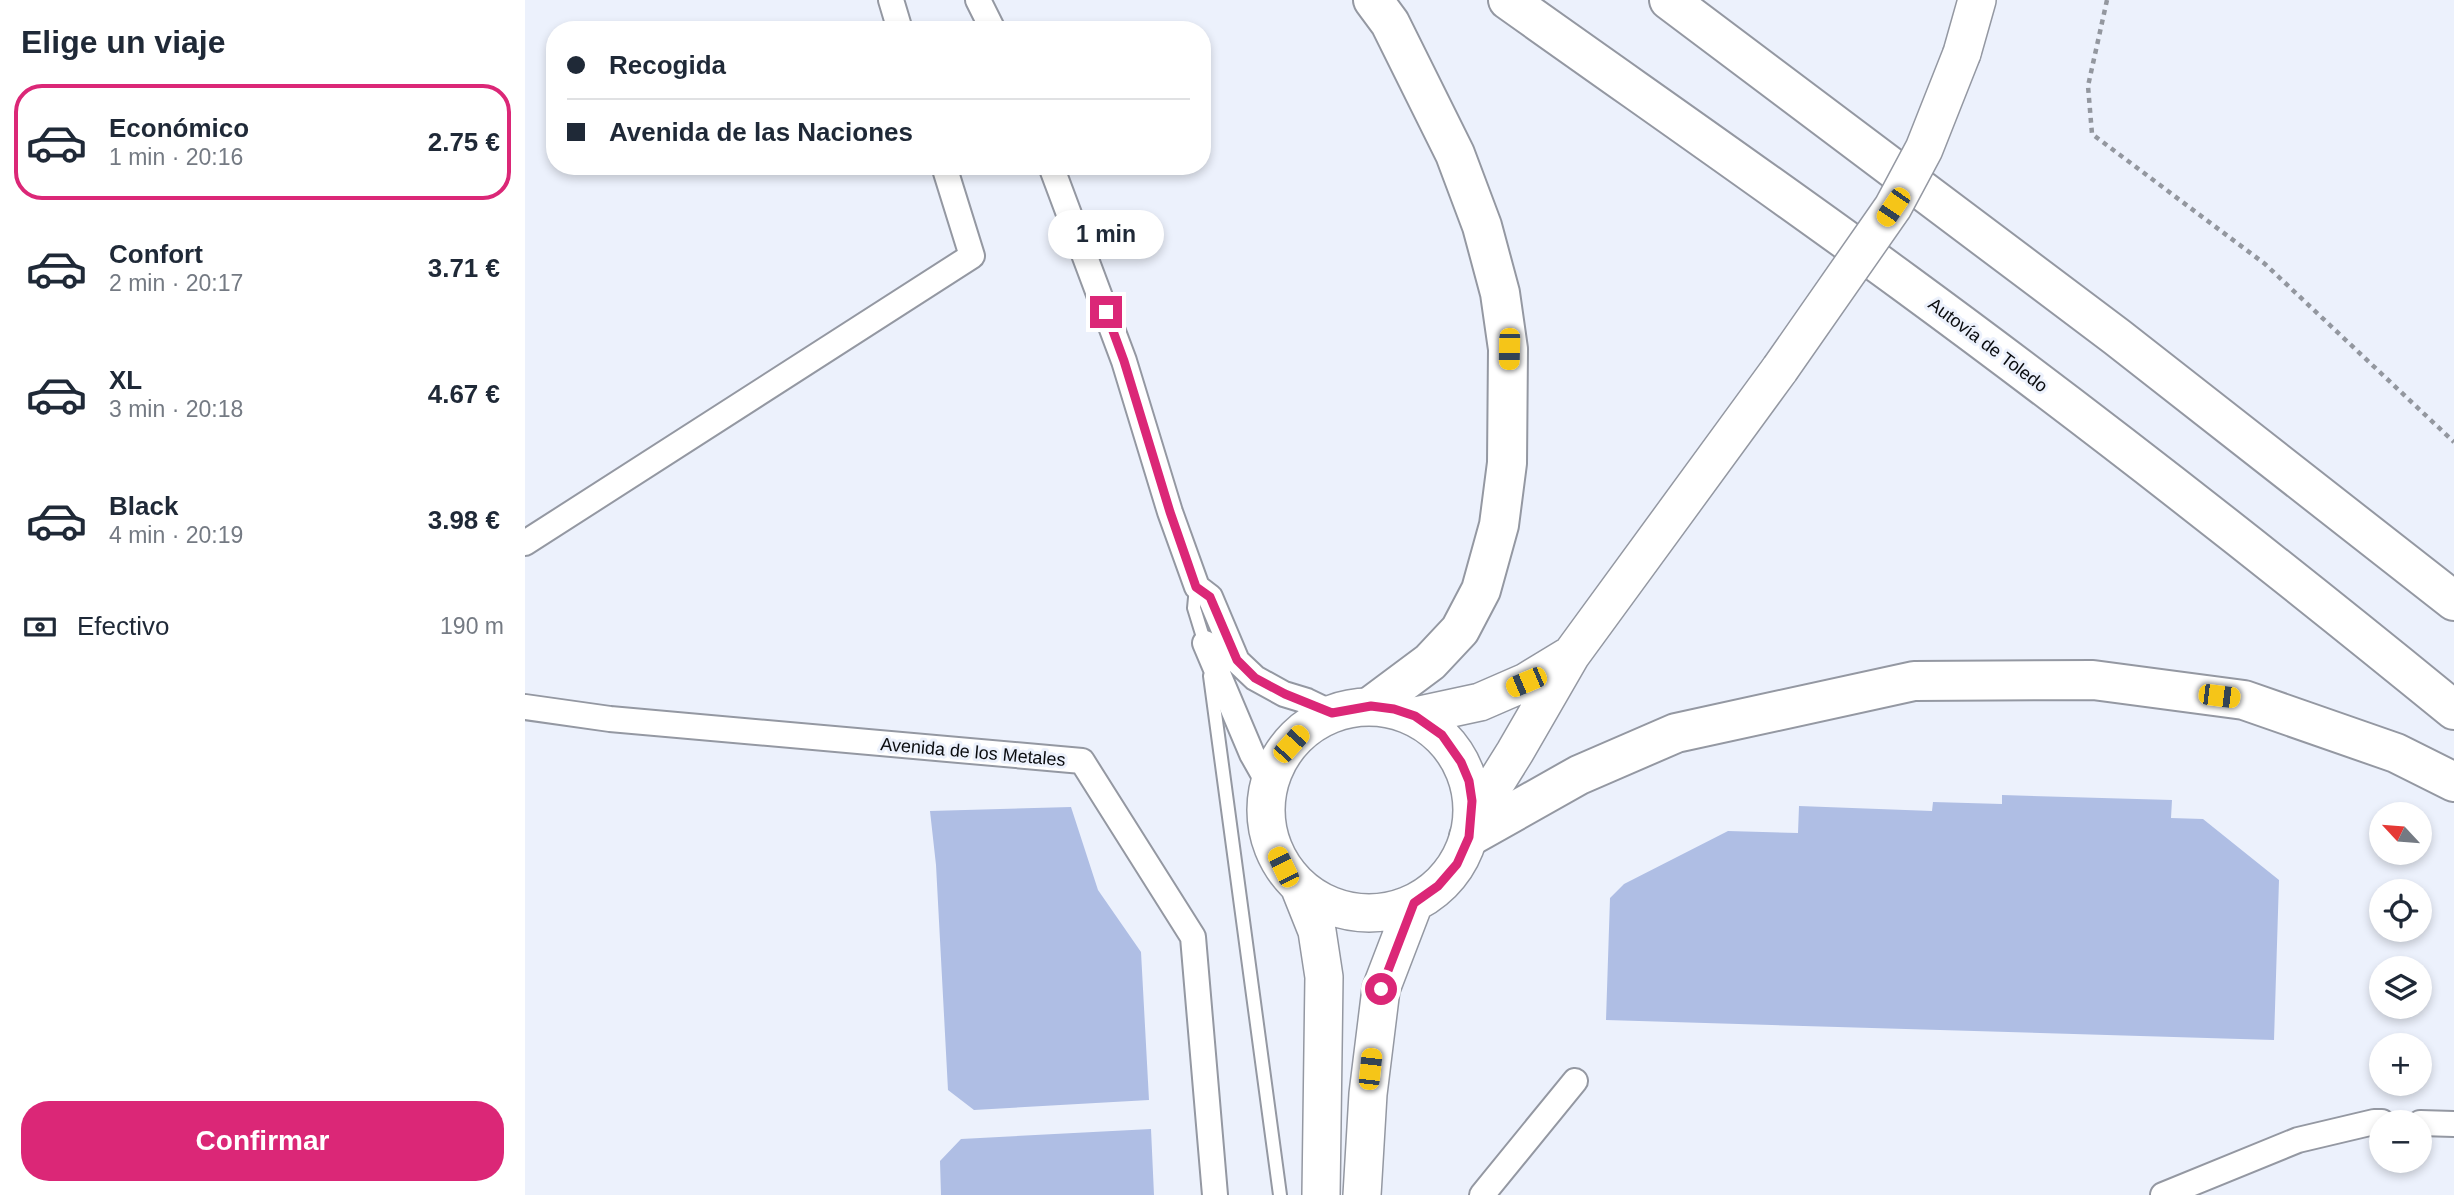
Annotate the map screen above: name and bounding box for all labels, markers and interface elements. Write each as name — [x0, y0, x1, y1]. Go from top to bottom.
text: Elige un viaje — [21, 24, 226, 60]
text: Recogida — [609, 50, 726, 80]
icon: car — [25, 111, 88, 174]
text: Económico — [109, 113, 249, 143]
text: Avenida de las Naciones — [609, 117, 913, 147]
text: 2.75 € — [428, 127, 500, 157]
text: 1 min · 20:16 — [109, 144, 243, 170]
car — [1873, 184, 1914, 230]
callout: 1 min — [1048, 210, 1164, 260]
text: 1 min — [1076, 221, 1136, 247]
icon: car — [25, 237, 88, 300]
text: Confort — [109, 239, 203, 269]
text: 3.71 € — [428, 253, 500, 283]
text: 2 min · 20:17 — [109, 270, 243, 296]
street label: Autovía de Toledo — [1925, 294, 2051, 396]
route end — [1090, 296, 1122, 328]
car — [1499, 328, 1520, 370]
icon: car — [25, 363, 88, 426]
text: XL — [109, 365, 142, 395]
text: 4.67 € — [428, 379, 500, 409]
text: 3 min · 20:18 — [109, 396, 243, 422]
icon: car — [25, 489, 88, 552]
text: Black — [109, 491, 178, 521]
text: 3.98 € — [428, 505, 500, 535]
text: 4 min · 20:19 — [109, 522, 243, 548]
icon: cash — [21, 608, 59, 646]
text: Efectivo — [77, 611, 170, 641]
text: 190 m — [440, 613, 504, 639]
car — [1503, 664, 1550, 700]
car — [2197, 683, 2242, 709]
car — [1270, 721, 1313, 767]
street label: Avenida de los Metales — [880, 734, 1066, 770]
north arrow — [2369, 802, 2433, 864]
map controls — [2369, 802, 2432, 1173]
car — [1265, 844, 1302, 890]
button: locate — [2369, 879, 2432, 942]
button: layers — [2369, 956, 2432, 1019]
route start — [1365, 973, 1397, 1005]
button: + — [2369, 1033, 2432, 1096]
car — [1358, 1047, 1383, 1091]
button: Confirmar — [21, 1101, 504, 1181]
button: − — [2369, 1110, 2432, 1173]

